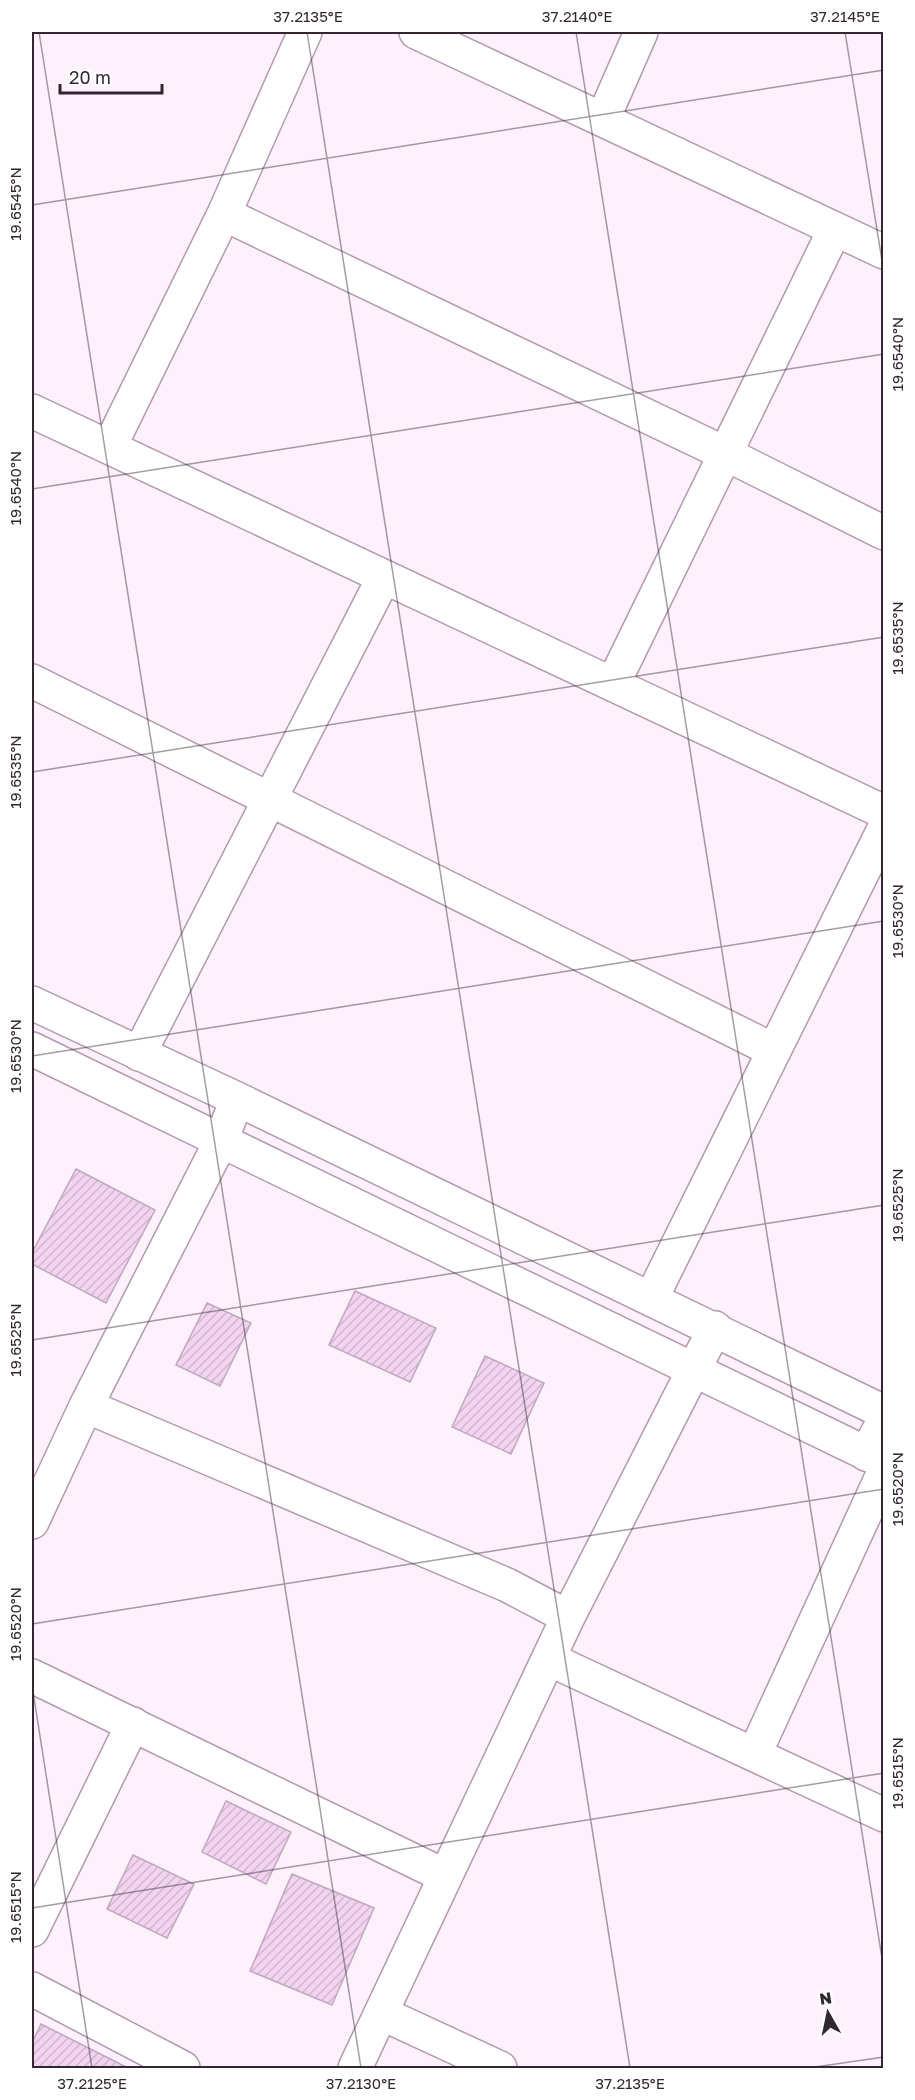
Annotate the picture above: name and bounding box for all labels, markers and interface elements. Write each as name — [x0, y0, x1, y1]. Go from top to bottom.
text: 37.2135°E — [273, 7, 343, 25]
text: 37.2140°E — [542, 7, 612, 25]
text: 37.2145°E — [810, 7, 880, 25]
scale bar — [60, 57, 162, 95]
text: 20 m — [69, 66, 111, 88]
text: 19.6545°N — [6, 167, 24, 241]
text: 19.6540°N — [888, 317, 906, 391]
text: 19.6540°N — [6, 451, 24, 525]
text: 19.6535°N — [888, 601, 906, 675]
text: 19.6535°N — [6, 735, 24, 809]
text: 19.6530°N — [888, 884, 906, 958]
text: 19.6530°N — [6, 1019, 24, 1093]
text: 19.6525°N — [888, 1168, 906, 1242]
text: 19.6525°N — [6, 1303, 24, 1377]
text: 19.6520°N — [888, 1452, 906, 1526]
text: 19.6520°N — [6, 1587, 24, 1661]
text: 19.6515°N — [888, 1737, 906, 1809]
text: 19.6515°N — [6, 1871, 24, 1943]
north arrow — [798, 1983, 858, 2043]
text: N — [818, 1987, 833, 2009]
text: 37.2125°E — [57, 2074, 127, 2092]
text: 37.2130°E — [326, 2074, 396, 2092]
text: 37.2135°E — [595, 2074, 665, 2092]

